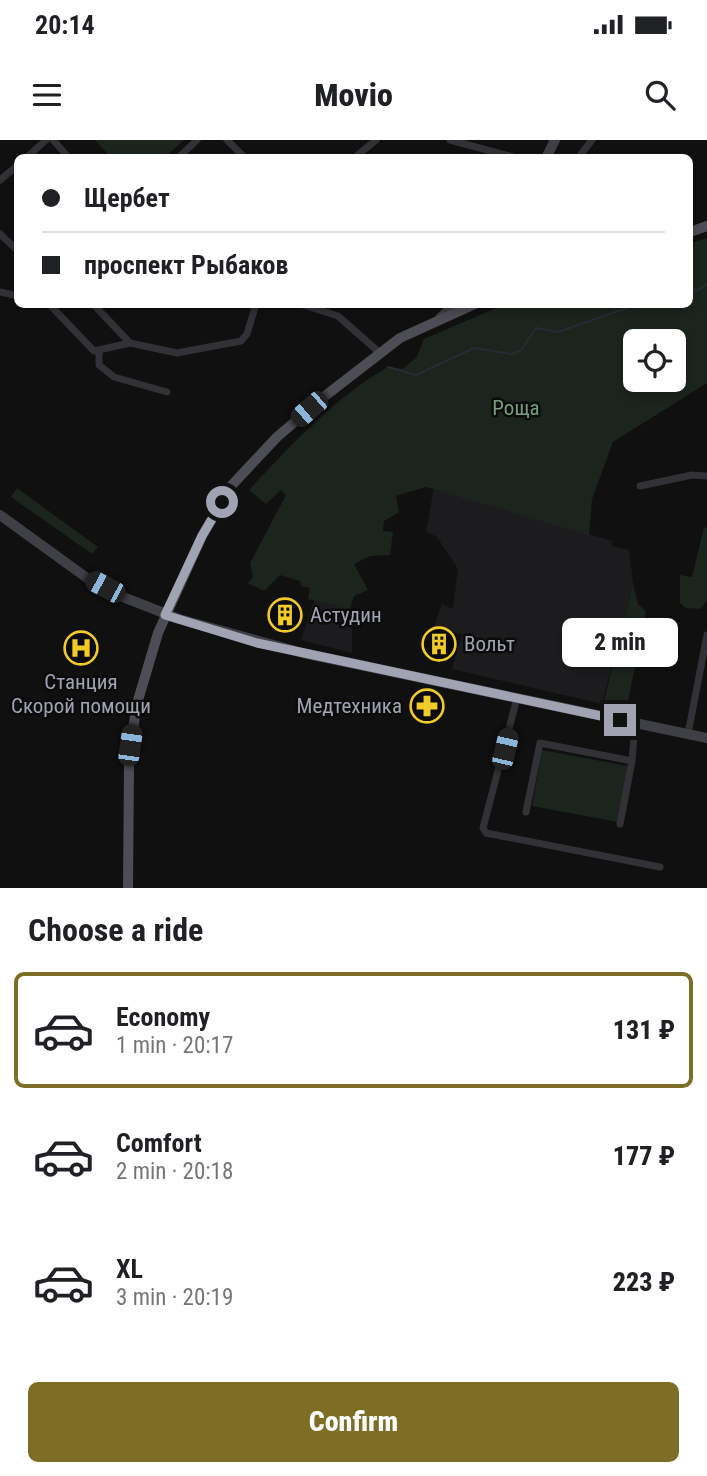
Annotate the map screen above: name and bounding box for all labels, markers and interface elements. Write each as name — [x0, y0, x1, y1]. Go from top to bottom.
text: 20:14 — [35, 10, 95, 40]
icon: menu — [28, 76, 66, 114]
text: Movio — [314, 76, 393, 114]
icon: search — [641, 76, 679, 114]
text: Щербет — [84, 183, 170, 213]
text: проспект Рыбаков — [84, 250, 288, 280]
map controls — [623, 329, 686, 392]
button: locate — [623, 329, 686, 392]
car — [287, 387, 332, 431]
park label: Роща — [492, 396, 540, 420]
route start — [206, 486, 238, 518]
car — [82, 568, 129, 606]
building icon: Астудин — [266, 596, 304, 634]
place label: Астудин — [310, 603, 382, 627]
callout: 2 min — [562, 618, 678, 668]
building icon: Вольт — [420, 625, 458, 663]
hospital icon: Станция Скорой помощи — [62, 629, 100, 667]
text: 2 min — [594, 629, 646, 656]
place label: Вольт — [464, 632, 515, 656]
place label: Станция Скорой помощи — [11, 670, 151, 718]
pharmacy icon: Медтехника — [408, 687, 446, 725]
place label: Медтехника — [297, 694, 402, 718]
route end — [604, 704, 636, 736]
car — [117, 723, 144, 767]
car — [491, 726, 520, 772]
text: Choose a ride — [28, 911, 203, 949]
icon: car — [32, 999, 95, 1062]
text: Economy — [116, 1002, 210, 1032]
text: 131 ₽ — [613, 1015, 675, 1045]
text: 1 min · 20:17 — [116, 1032, 233, 1059]
icon: car — [32, 1125, 95, 1188]
text: Comfort — [116, 1128, 202, 1158]
text: 177 ₽ — [613, 1141, 675, 1171]
text: 2 min · 20:18 — [116, 1158, 233, 1185]
icon: car — [32, 1251, 95, 1314]
text: XL — [116, 1254, 143, 1284]
text: 223 ₽ — [613, 1267, 675, 1297]
text: 3 min · 20:19 — [116, 1284, 233, 1311]
button: Confirm — [28, 1382, 679, 1462]

